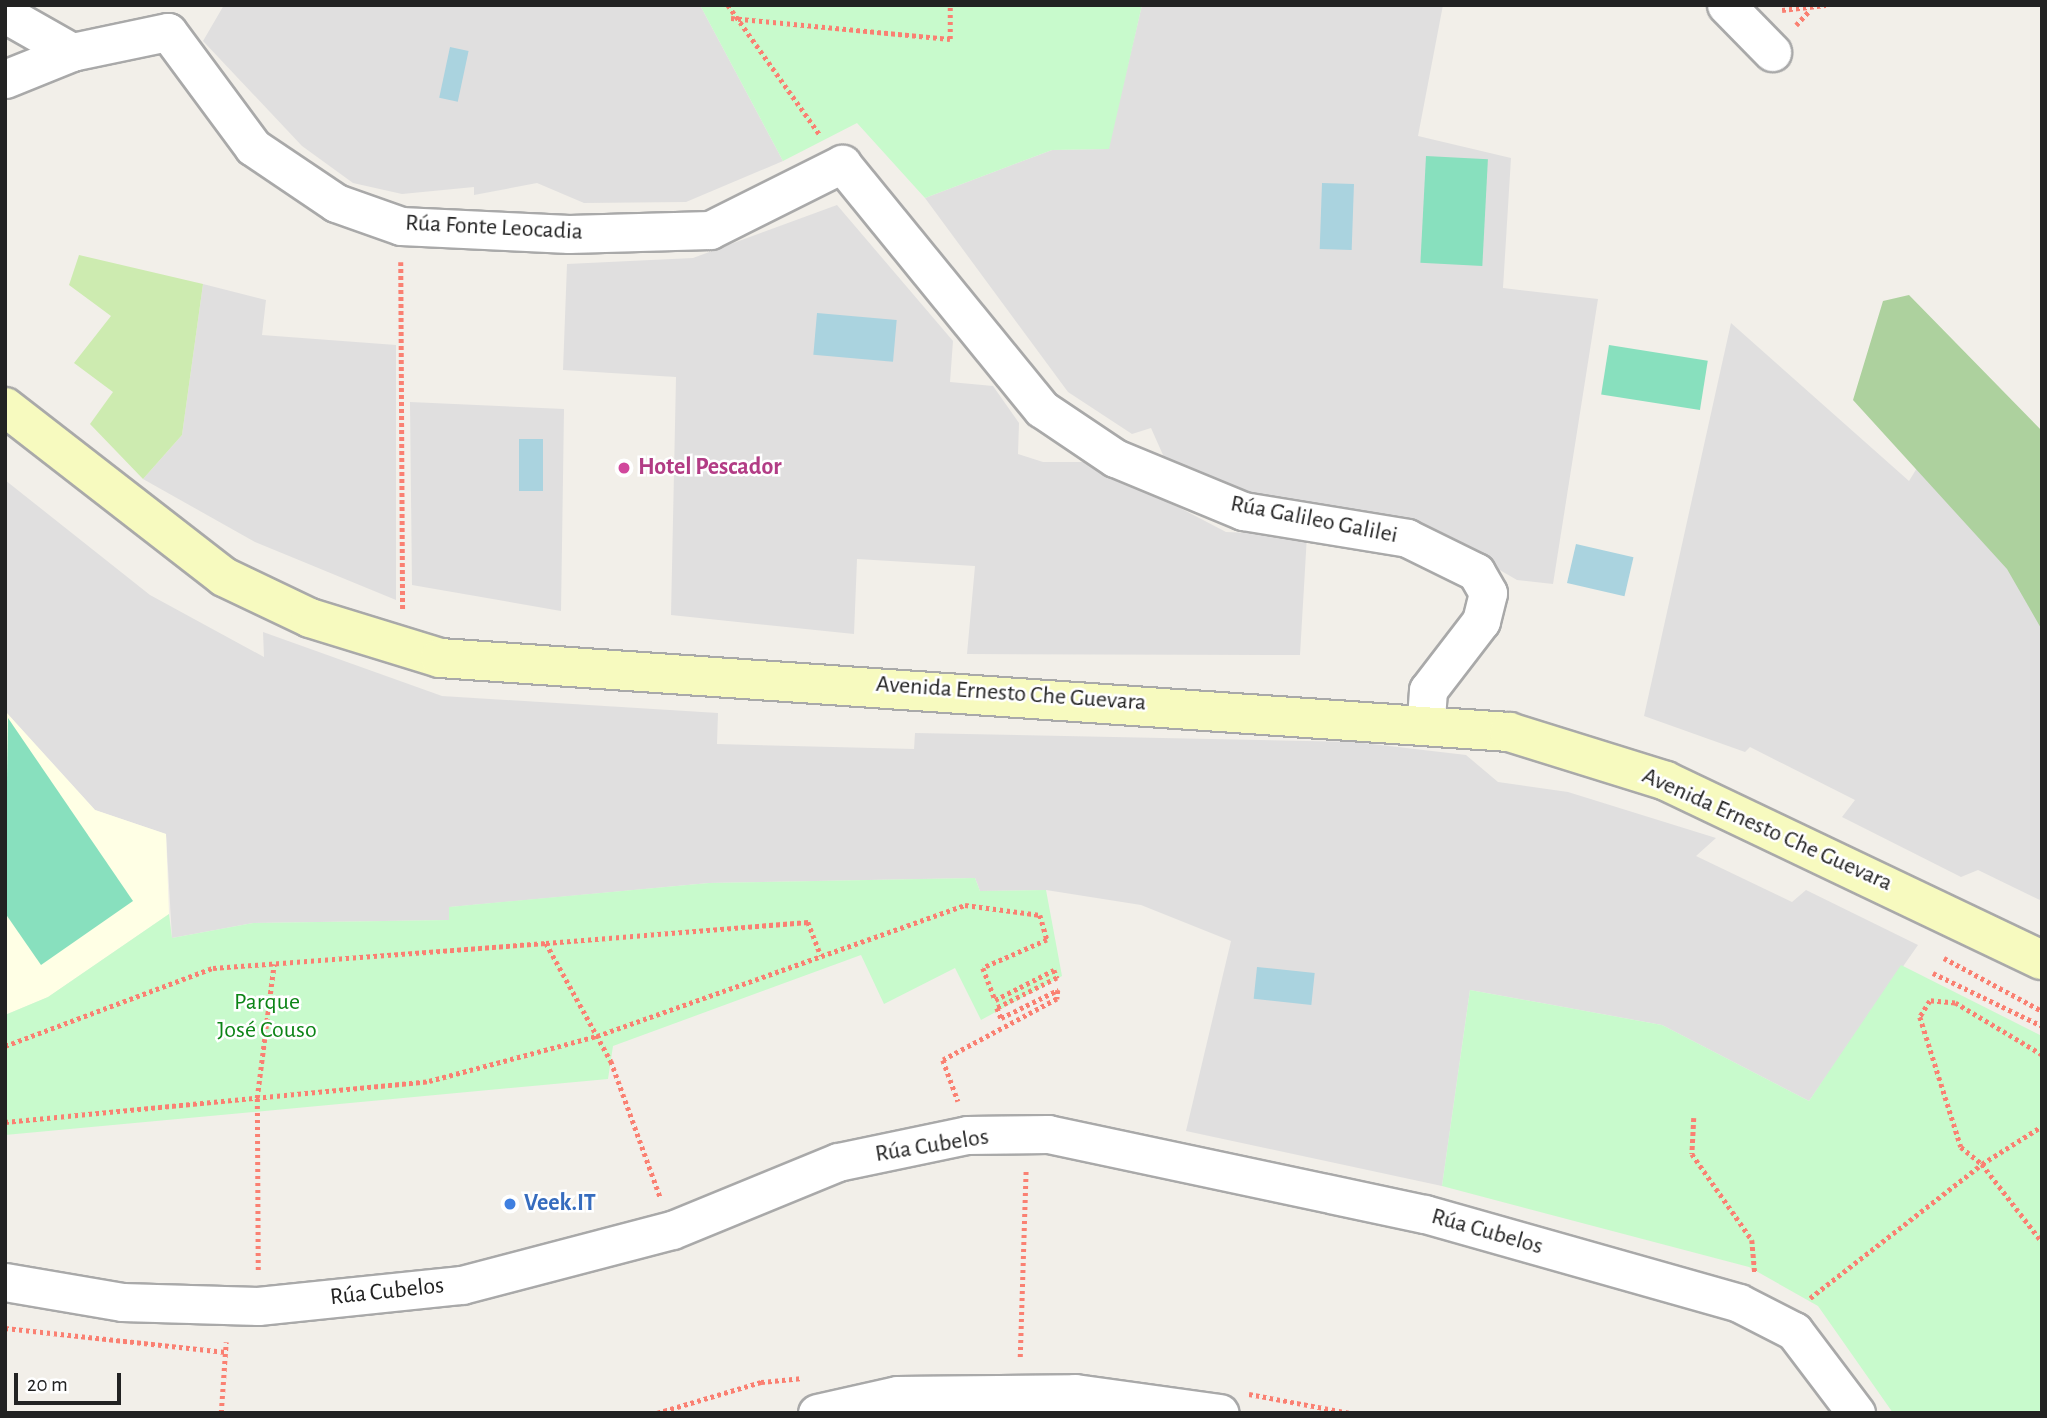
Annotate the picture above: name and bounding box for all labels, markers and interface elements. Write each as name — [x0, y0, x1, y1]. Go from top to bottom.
street label: Rúa Fonte Leocadia — [404, 209, 584, 247]
place label: Hotel Pescador — [638, 454, 781, 482]
marker: Hotel Pescador — [616, 460, 632, 476]
street label: Rúa Galileo Galilei — [1228, 490, 1400, 550]
street label: Avenida Ernesto Che Guevara — [875, 670, 1147, 718]
street label: Avenida Ernesto Che Guevara — [1637, 762, 1897, 898]
park label: Parque José Couso — [217, 989, 317, 1045]
street label: Rúa Cubelos — [873, 1123, 991, 1169]
place label: Veek.IT — [524, 1190, 596, 1218]
marker: Veek.IT — [502, 1196, 518, 1212]
street label: Rúa Cubelos — [1428, 1202, 1546, 1262]
street label: Rúa Cubelos — [329, 1272, 445, 1312]
scale bar — [18, 1358, 124, 1402]
text: 20 m — [27, 1374, 68, 1395]

